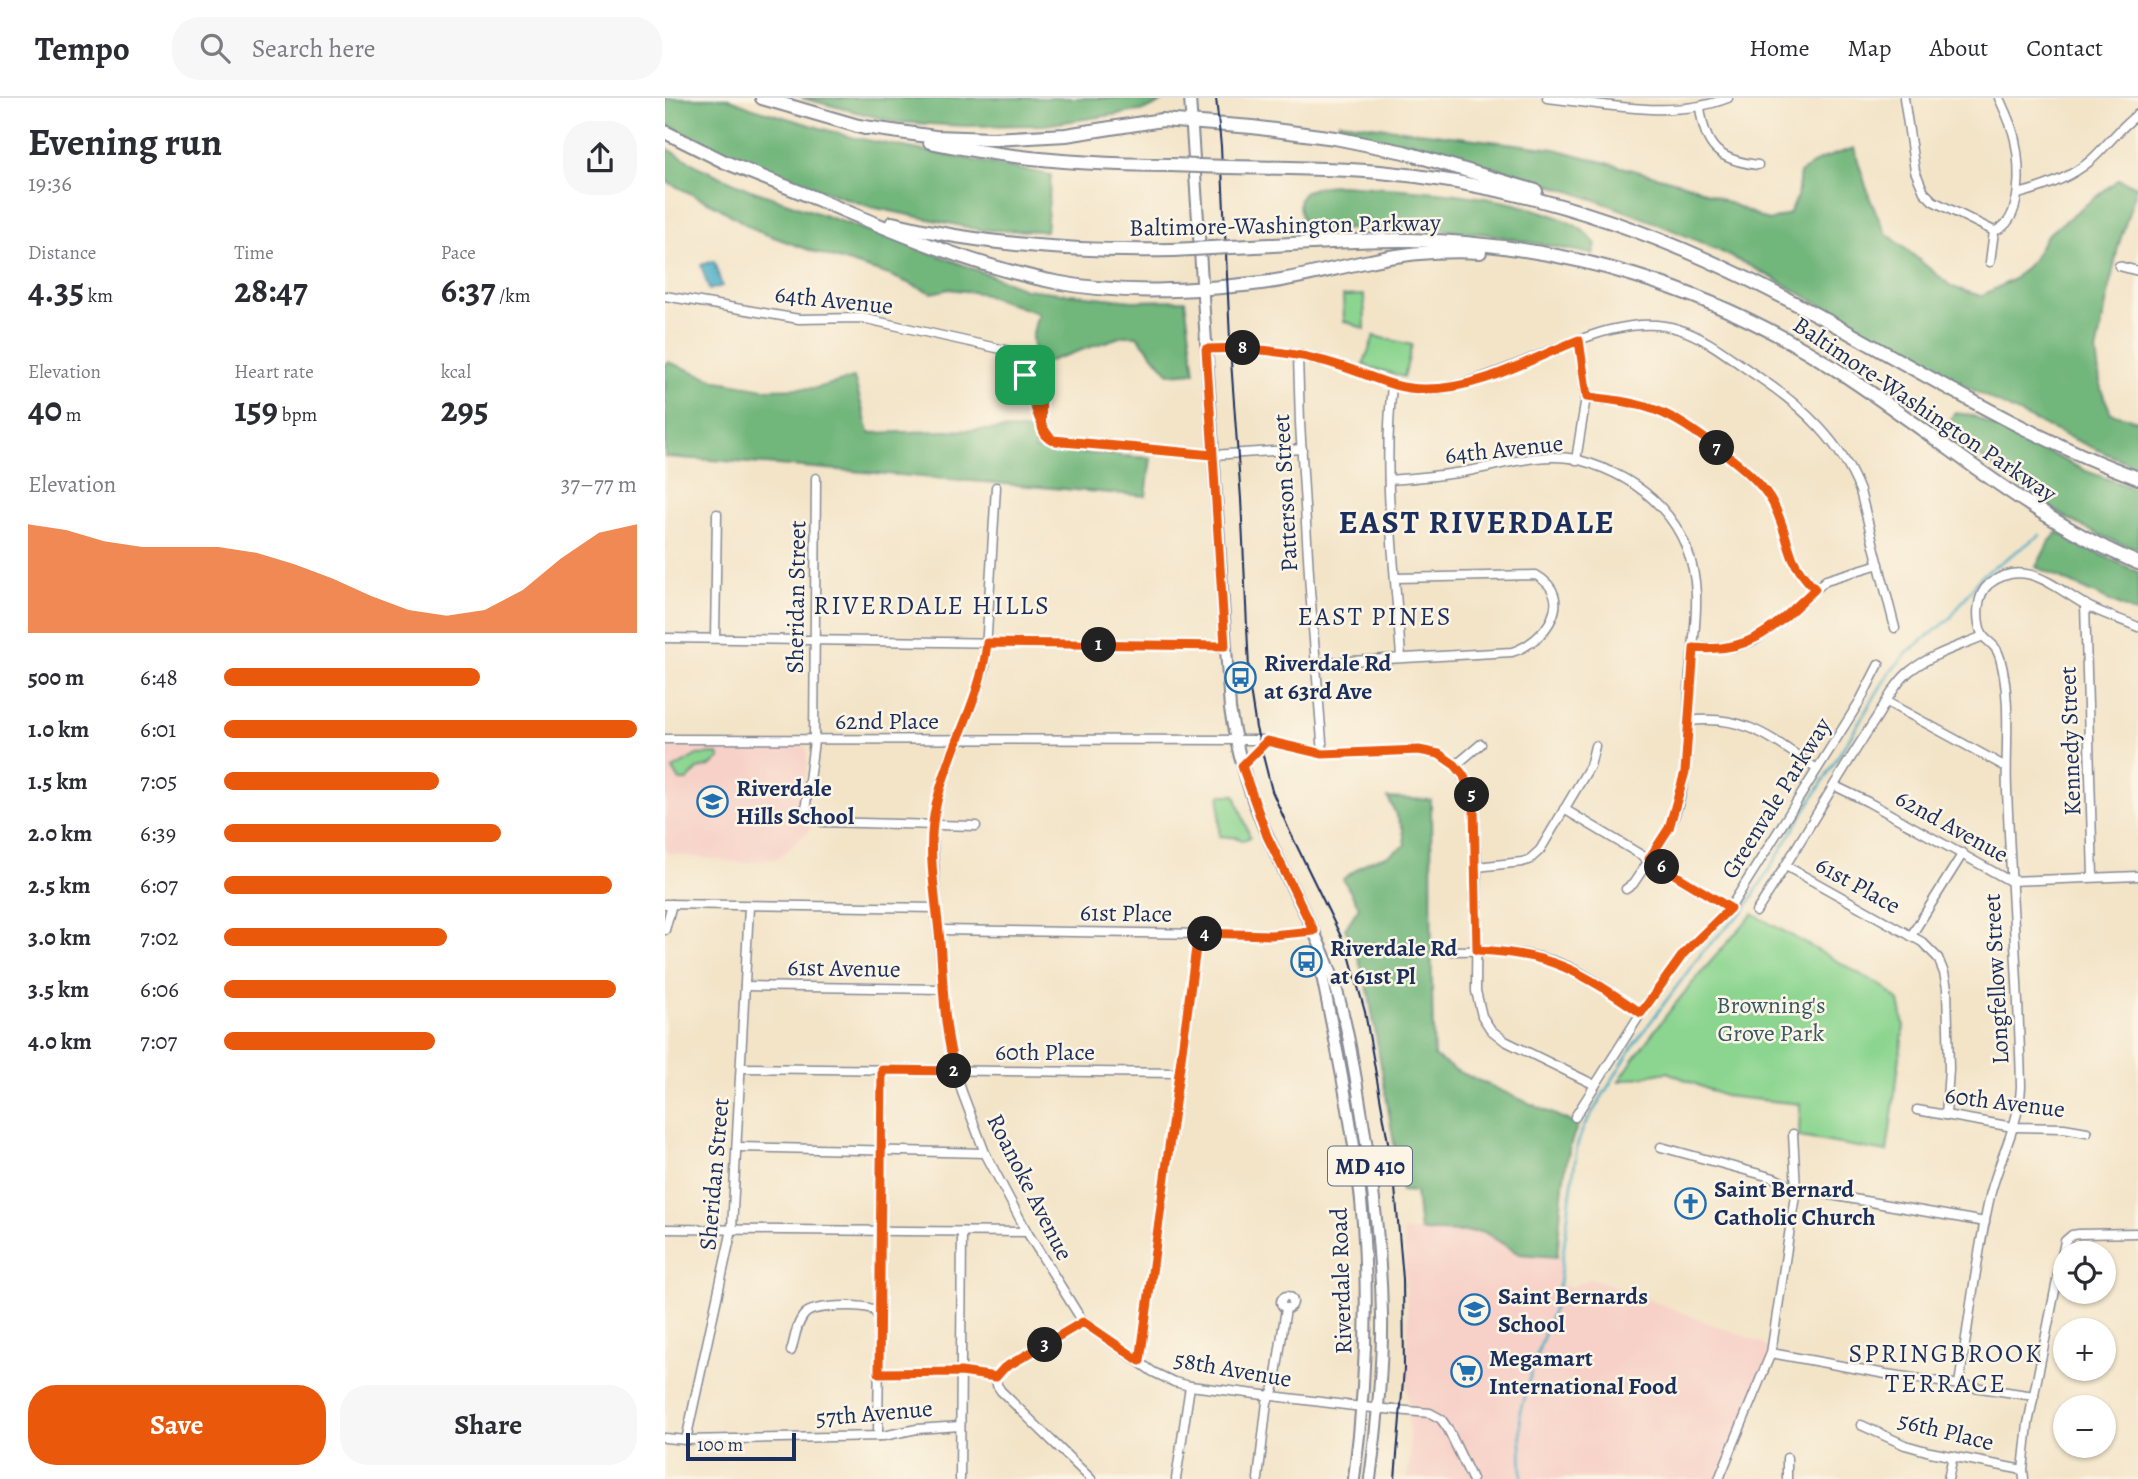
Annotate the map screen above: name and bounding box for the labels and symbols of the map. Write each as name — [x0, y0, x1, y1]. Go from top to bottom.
street label: Baltimore-Washington Parkway — [1129, 206, 1441, 244]
street label: 64th Avenue — [773, 278, 895, 322]
street label: Baltimore-Washington Parkway — [1787, 309, 2063, 510]
pin: 8 — [1225, 330, 1261, 366]
pin — [995, 345, 1055, 405]
street label: Patterson Street — [1265, 413, 1305, 573]
street label: 64th Avenue — [1443, 427, 1565, 471]
pin: 7 — [1699, 430, 1735, 466]
district label: EAST RIVERDALE — [1338, 500, 1616, 544]
street label: Sheridan Street — [779, 520, 813, 674]
district label: RIVERDALE HILLS — [813, 588, 1051, 623]
district label: EAST PINES — [1297, 599, 1453, 634]
pin: 1 — [1081, 628, 1117, 662]
place label: Riverdale Rd at 63rd Ave — [1264, 647, 1392, 707]
bus stop icon: Riverdale Rd at 63rd Ave — [1224, 660, 1258, 694]
street label: Kennedy Street — [2051, 666, 2089, 816]
street label: 62nd Place — [835, 705, 939, 737]
street label: Greenvale Parkway — [1714, 711, 1839, 885]
place label: Riverdale Hills School — [736, 772, 855, 832]
pin: 5 — [1455, 778, 1489, 812]
street label: 62nd Avenue — [1890, 782, 2014, 870]
school or university icon: Riverdale Hills School — [696, 785, 730, 819]
street label: 61st Place — [1810, 849, 1906, 921]
pin: 6 — [1644, 850, 1679, 884]
street label: Longfellow Street — [1976, 893, 2016, 1065]
street label: 61st Place — [1080, 896, 1172, 930]
pin: 4 — [1187, 916, 1223, 952]
place label: Riverdale Rd at 61st Pl — [1330, 932, 1458, 992]
bus stop icon: Riverdale Rd at 61st Pl — [1290, 945, 1324, 979]
street label: 61st Avenue — [787, 951, 901, 985]
park label: Browning's Grove Park — [1716, 989, 1826, 1049]
street label: 60th Place — [995, 1036, 1095, 1068]
pin: 2 — [937, 1054, 971, 1088]
street label: 60th Avenue — [1943, 1079, 2067, 1125]
street label: Sheridan Street — [691, 1096, 737, 1252]
street label: Roanoke Avenue — [979, 1108, 1081, 1266]
road number: MD 410 — [1328, 1147, 1412, 1186]
place label: Saint Bernard Catholic Church — [1714, 1173, 1876, 1233]
church icon: Saint Bernard Catholic Church — [1674, 1186, 1708, 1220]
street label: Riverdale Road — [1322, 1207, 1360, 1355]
place label: Saint Bernards School — [1498, 1280, 1648, 1340]
school or university icon: Saint Bernards School — [1458, 1293, 1492, 1327]
pin: 3 — [1027, 1328, 1063, 1362]
district label: SPRINGBROOK TERRACE — [1849, 1336, 2043, 1401]
place label: Megamart International Food — [1489, 1342, 1677, 1402]
street label: 58th Avenue — [1172, 1343, 1294, 1395]
supermarket icon: Megamart International Food — [1449, 1355, 1483, 1389]
street label: 57th Avenue — [814, 1392, 934, 1434]
street label: 56th Place — [1895, 1404, 1997, 1458]
scale bar — [686, 1430, 796, 1462]

